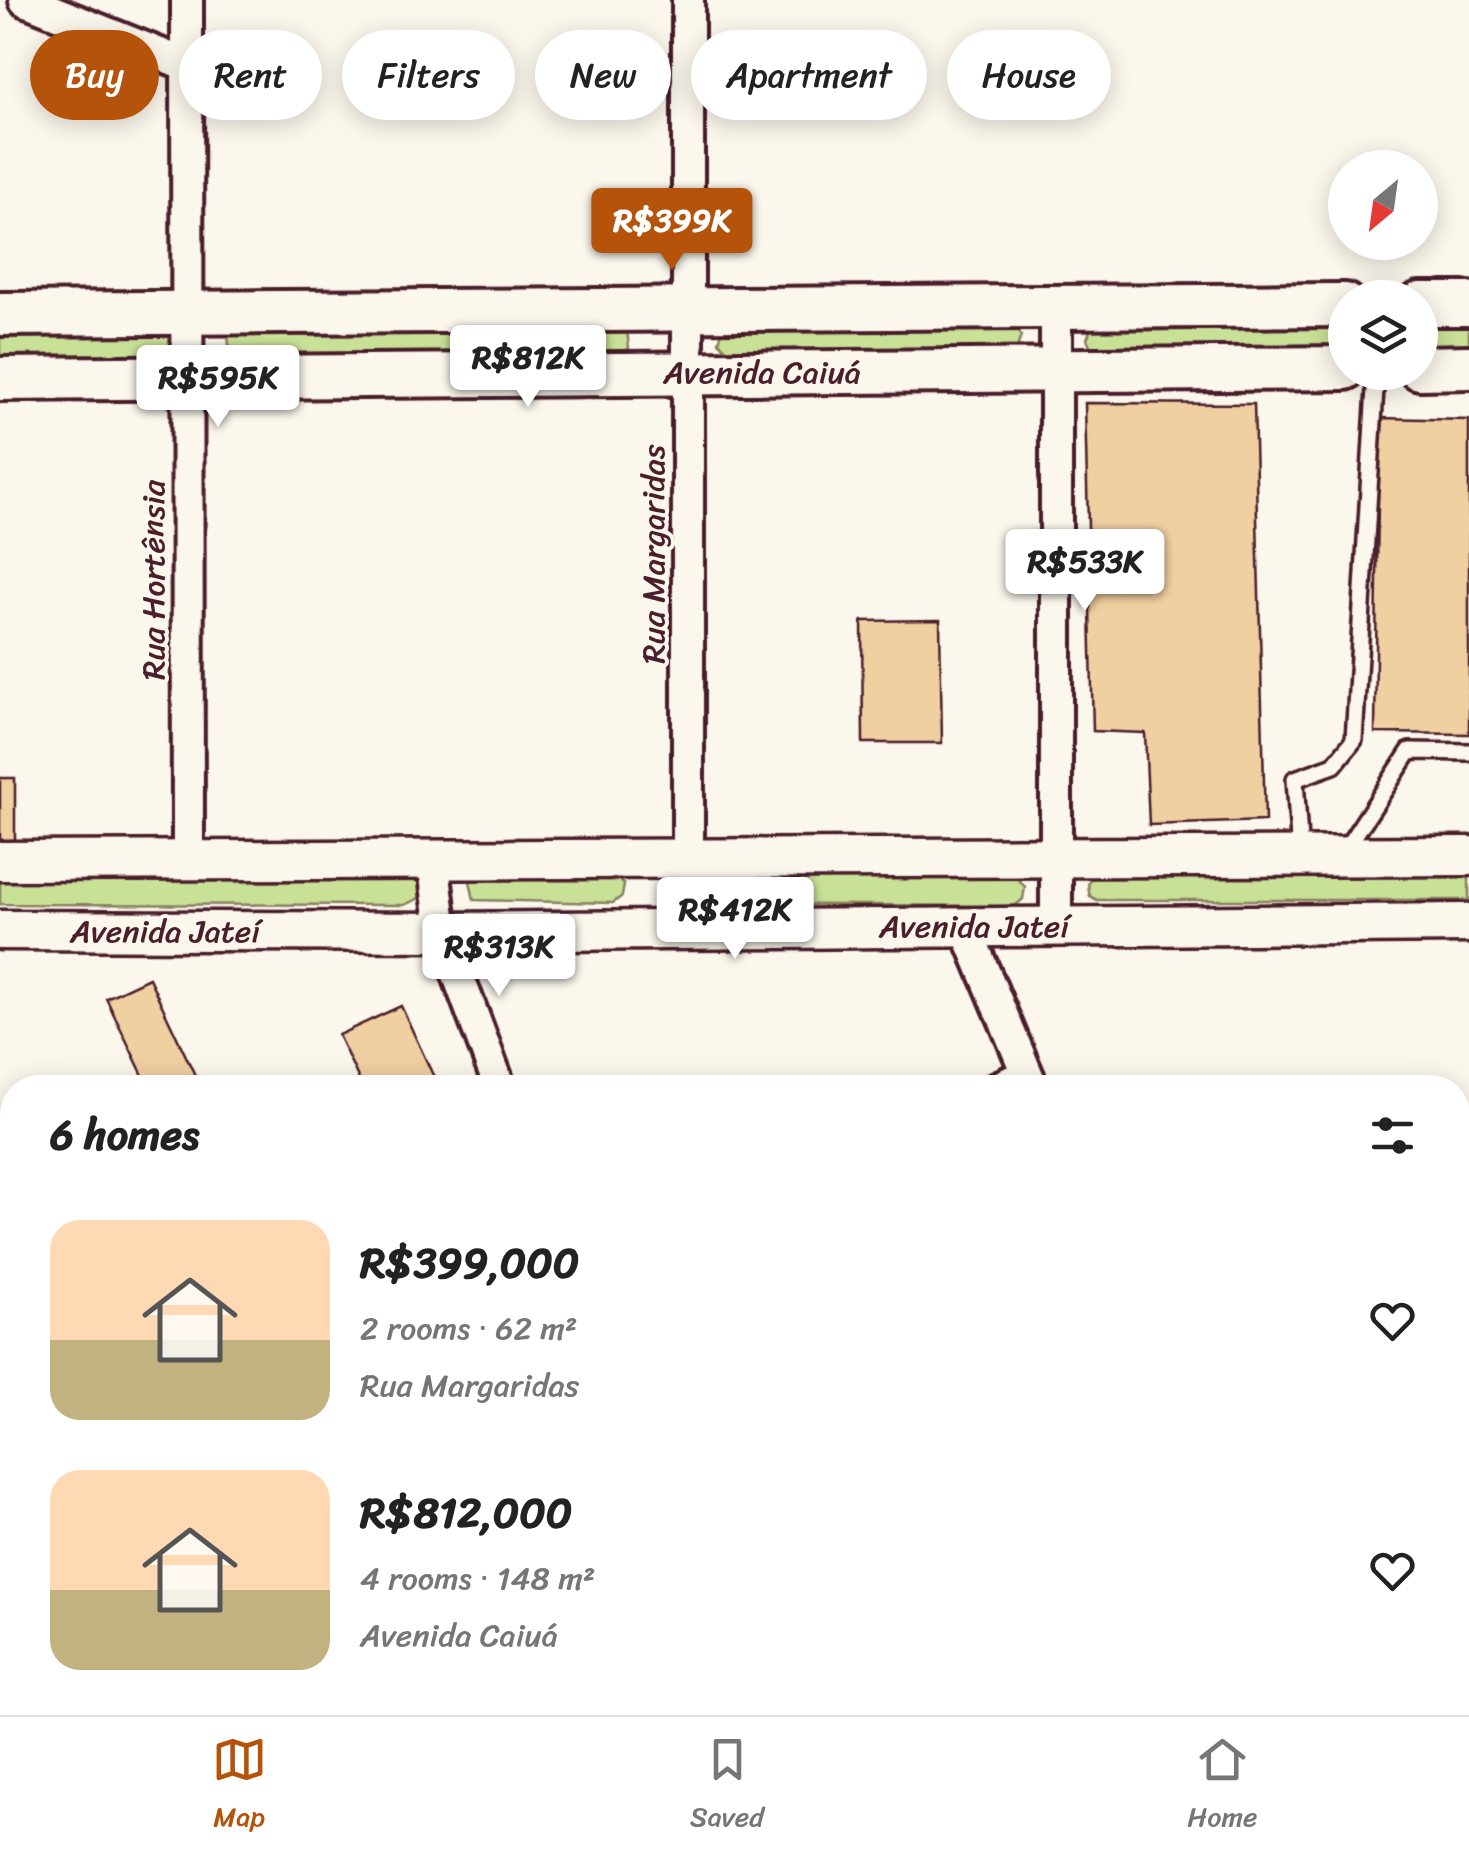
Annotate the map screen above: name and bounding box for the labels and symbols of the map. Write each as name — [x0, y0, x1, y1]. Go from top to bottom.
north arrow — [1328, 150, 1438, 260]
pin: R$399K — [591, 188, 753, 273]
pin: R$812K — [447, 325, 609, 410]
street label: Avenida Caiuá — [662, 344, 861, 401]
pin: R$595K — [137, 345, 299, 430]
street label: Rua Margaridas — [625, 444, 682, 664]
street label: Rua Hortênsia — [125, 479, 182, 680]
pin: R$533K — [1004, 529, 1166, 614]
pin: R$412K — [654, 877, 816, 962]
street label: Avenida Jateí — [878, 898, 1073, 955]
street label: Avenida Jateí — [69, 903, 264, 960]
pin: R$313K — [418, 914, 580, 999]

